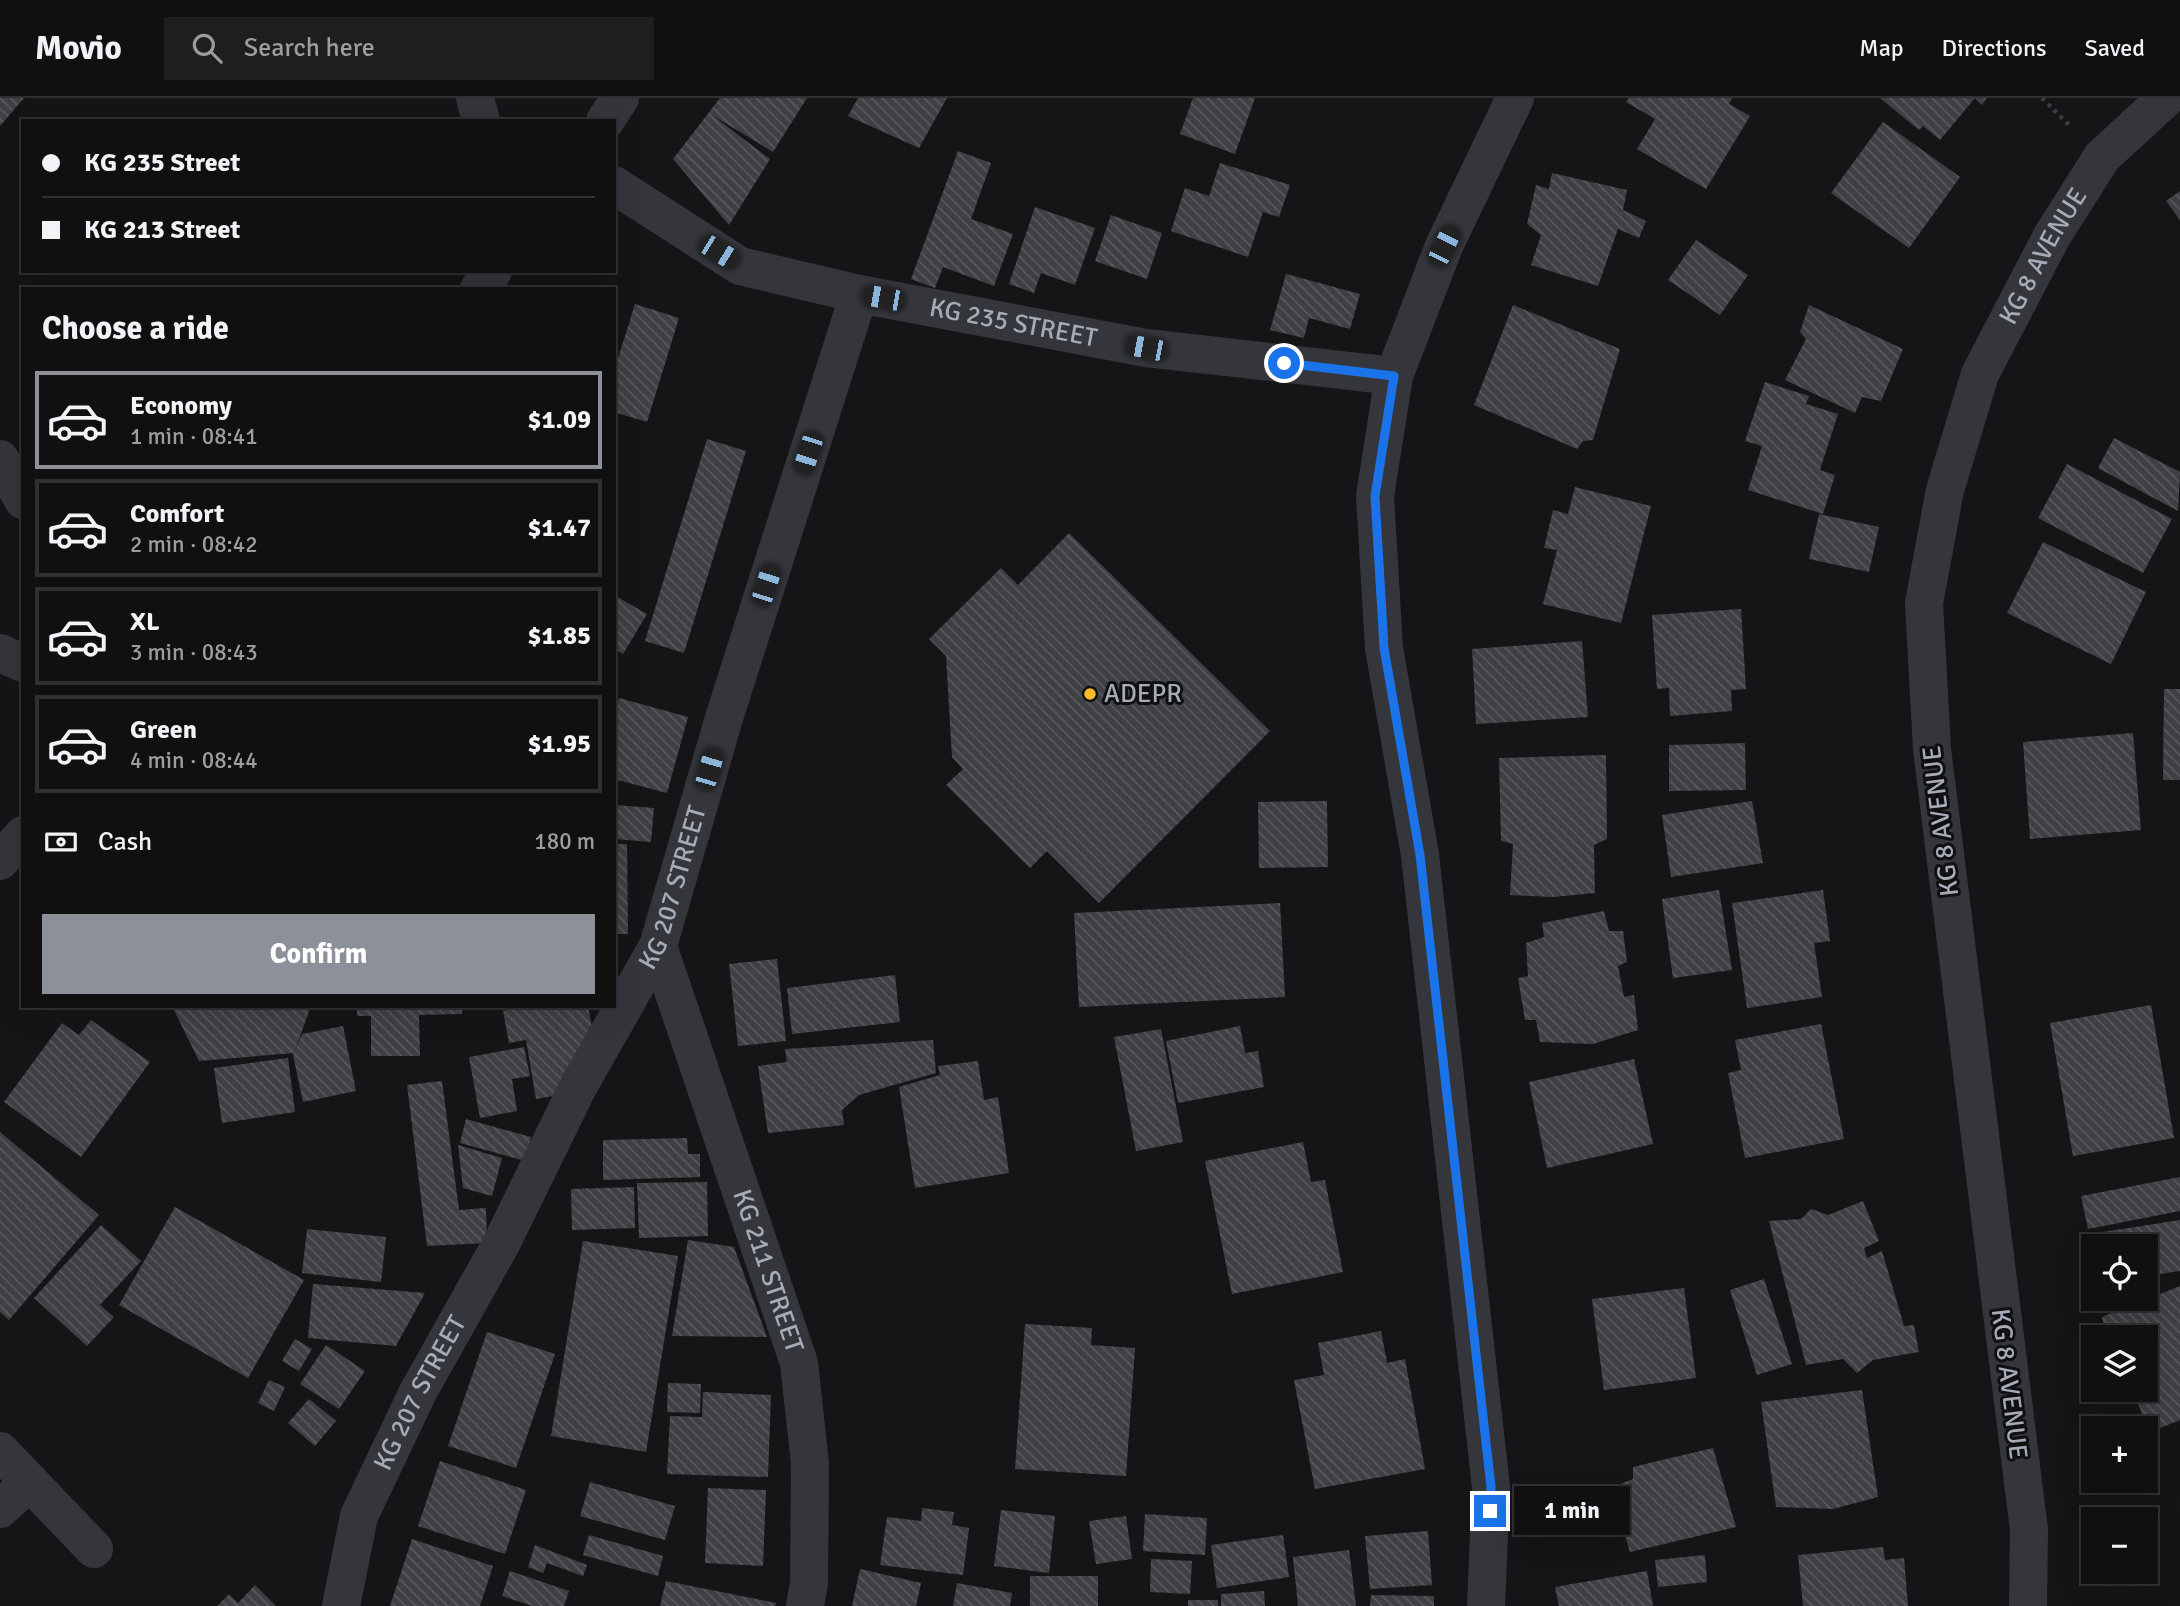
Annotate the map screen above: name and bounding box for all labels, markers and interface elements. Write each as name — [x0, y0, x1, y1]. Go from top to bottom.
search box — [164, 17, 654, 80]
text: Movio — [35, 28, 122, 69]
icon: search — [188, 29, 226, 67]
text: Search here — [244, 32, 375, 64]
text: Map — [1859, 33, 1904, 63]
text: Directions — [1942, 33, 2047, 63]
text: Saved — [2085, 33, 2145, 63]
text: KG 235 Street — [84, 147, 240, 179]
street label: KG 8 AVENUE — [1993, 182, 2094, 330]
text: KG 213 Street — [84, 214, 240, 246]
car — [1426, 223, 1463, 269]
car — [696, 232, 743, 272]
car — [861, 284, 906, 312]
street label: KG 235 STREET — [927, 292, 1100, 355]
text: Choose a ride — [42, 309, 229, 348]
car — [1124, 334, 1169, 362]
route start — [1268, 347, 1300, 379]
icon: car — [46, 389, 109, 452]
text: Economy — [130, 390, 232, 422]
text: $1.09 — [527, 404, 591, 436]
text: 1 min · 08:41 — [130, 422, 258, 451]
car — [792, 430, 825, 476]
icon: car — [46, 497, 109, 560]
text: Comfort — [130, 498, 224, 530]
text: $1.47 — [527, 512, 591, 544]
text: 2 min · 08:42 — [130, 530, 258, 559]
car — [750, 562, 783, 608]
icon: car — [46, 605, 109, 668]
text: XL — [130, 606, 160, 638]
text: $1.85 — [527, 620, 591, 652]
text: 3 min · 08:43 — [130, 638, 258, 667]
place label: ADEPR — [1104, 678, 1182, 710]
marker: ADEPR — [1082, 686, 1098, 702]
icon: car — [46, 713, 109, 776]
text: Green — [130, 714, 197, 746]
text: $1.95 — [527, 728, 591, 760]
street label: KG 8 AVENUE — [1916, 744, 1966, 898]
text: 4 min · 08:44 — [130, 746, 258, 775]
car — [694, 746, 725, 792]
street label: KG 207 STREET — [632, 802, 714, 975]
icon: cash — [42, 823, 80, 861]
text: Cash — [98, 826, 152, 858]
text: 180 m — [534, 827, 595, 856]
button: Confirm — [42, 914, 595, 994]
street label: KG 211 STREET — [725, 1185, 810, 1357]
map controls — [2081, 1234, 2158, 1584]
button: locate — [2081, 1234, 2158, 1311]
street label: KG 8 AVENUE — [1984, 1307, 2034, 1461]
street label: KG 207 STREET — [367, 1310, 474, 1476]
button: layers — [2081, 1325, 2158, 1402]
button: + — [2081, 1416, 2158, 1493]
callout: 1 min — [1514, 1486, 1630, 1536]
route end — [1474, 1495, 1506, 1527]
text: 1 min — [1544, 1496, 1600, 1525]
button: − — [2081, 1507, 2158, 1584]

